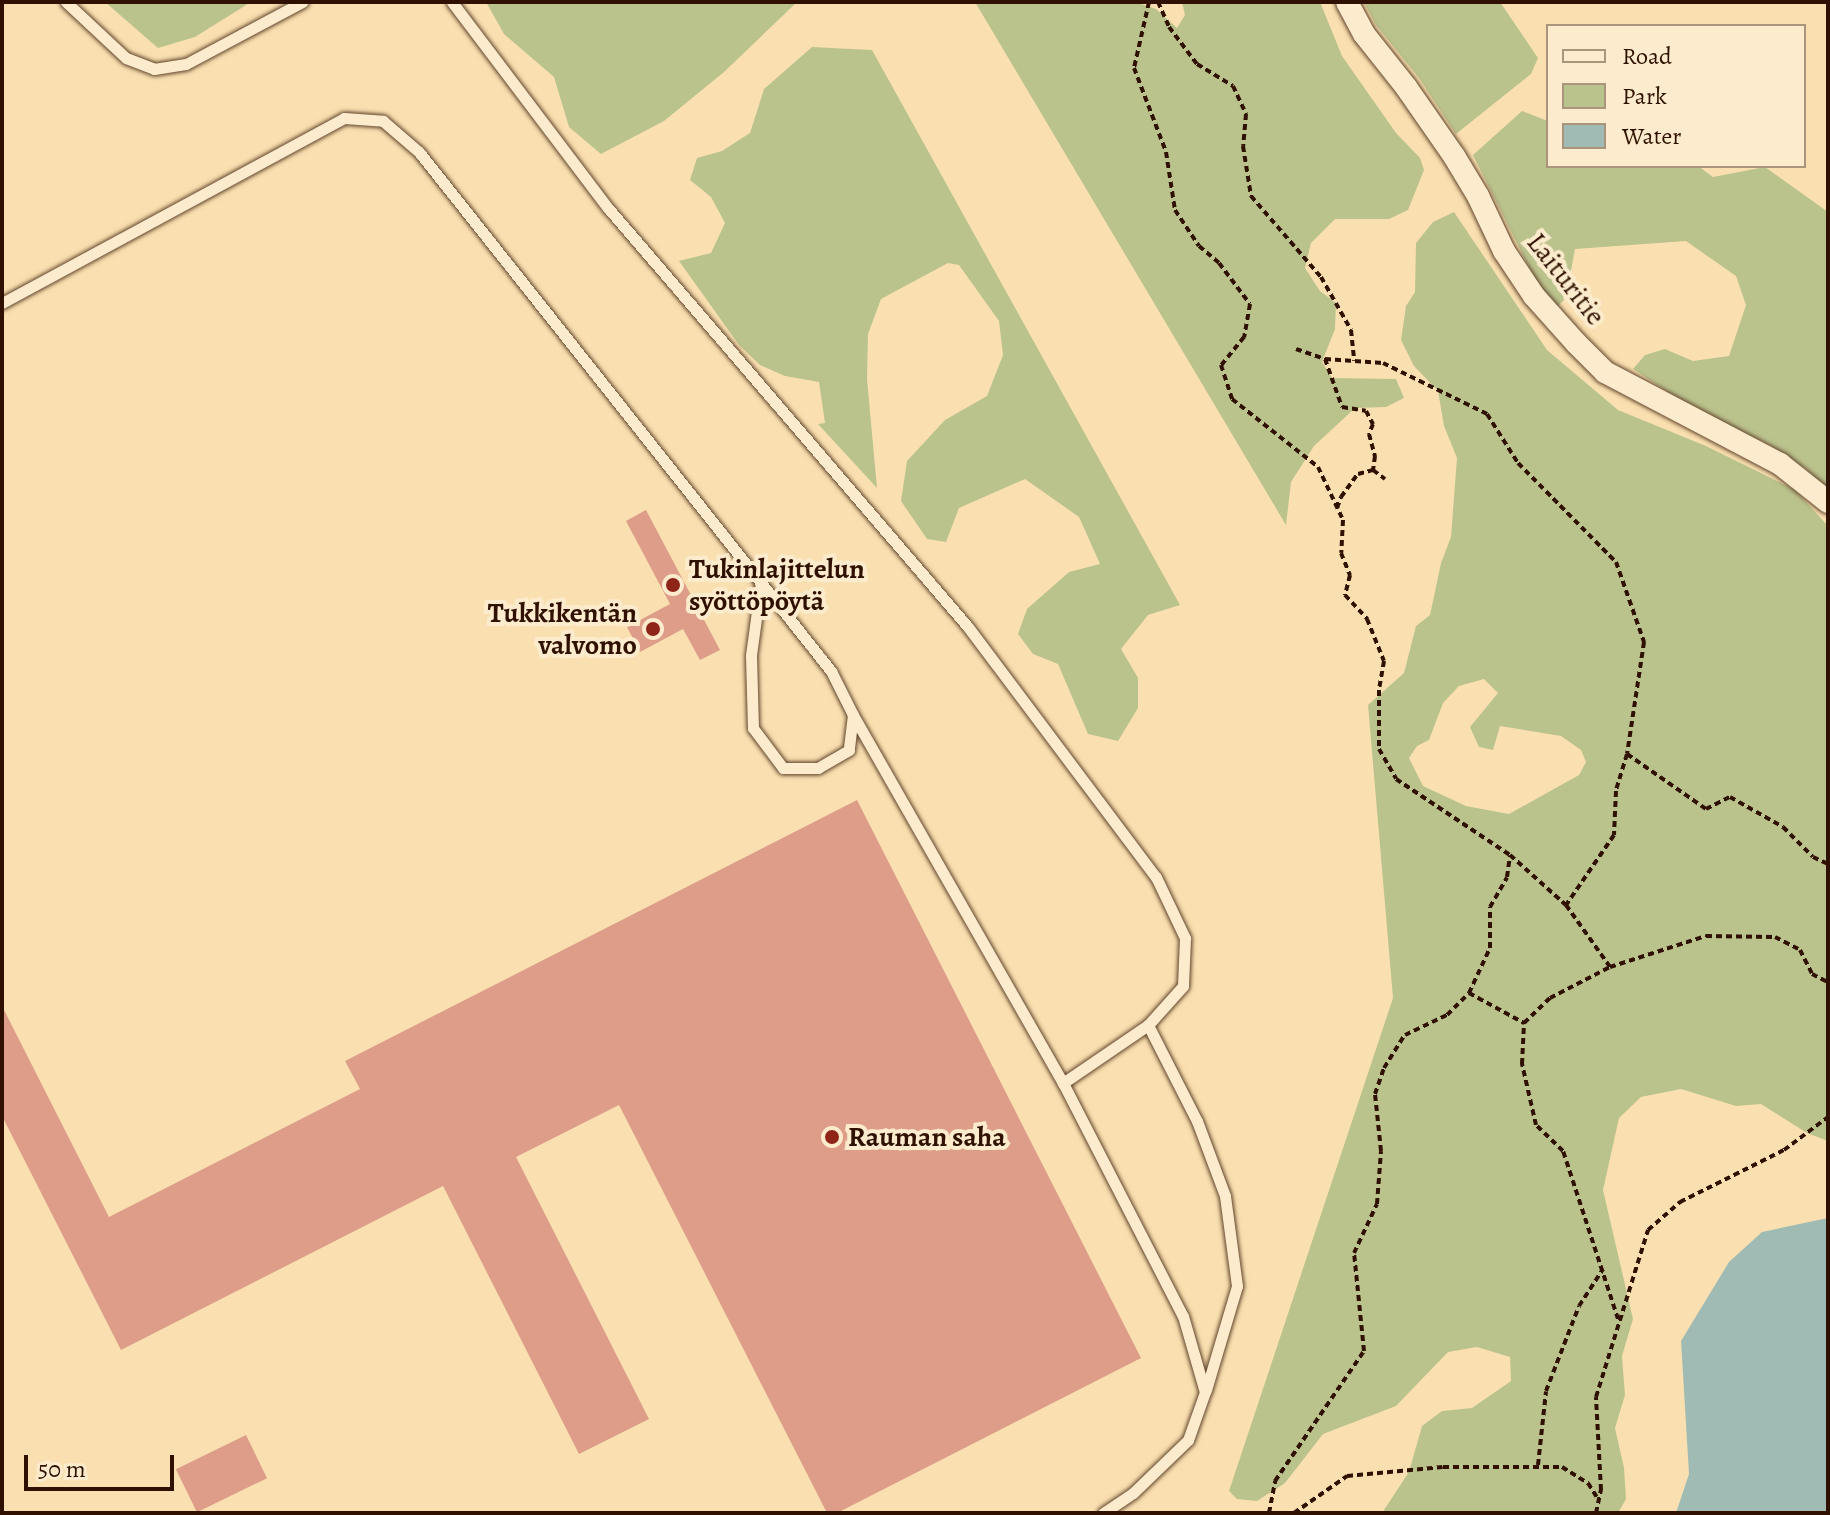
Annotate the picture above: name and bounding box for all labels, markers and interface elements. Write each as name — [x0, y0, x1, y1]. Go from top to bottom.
legend — [1546, 24, 1806, 168]
text: Road — [1622, 40, 1672, 72]
text: Park — [1622, 80, 1667, 112]
text: Water — [1622, 120, 1682, 152]
street label: Laituritie — [1520, 226, 1612, 332]
place label: Tukinlajittelun syöttöpöytä — [689, 552, 865, 618]
marker: Tukinlajittelun syöttöpöytä — [664, 576, 682, 594]
place label: Tukkikentän valvomo — [488, 596, 637, 662]
marker: Tukkikentän valvomo — [644, 620, 662, 638]
place label: Rauman saha — [848, 1120, 1006, 1154]
marker: Rauman saha — [823, 1128, 841, 1146]
scale bar — [28, 1439, 178, 1489]
text: 50 m — [38, 1453, 86, 1485]

